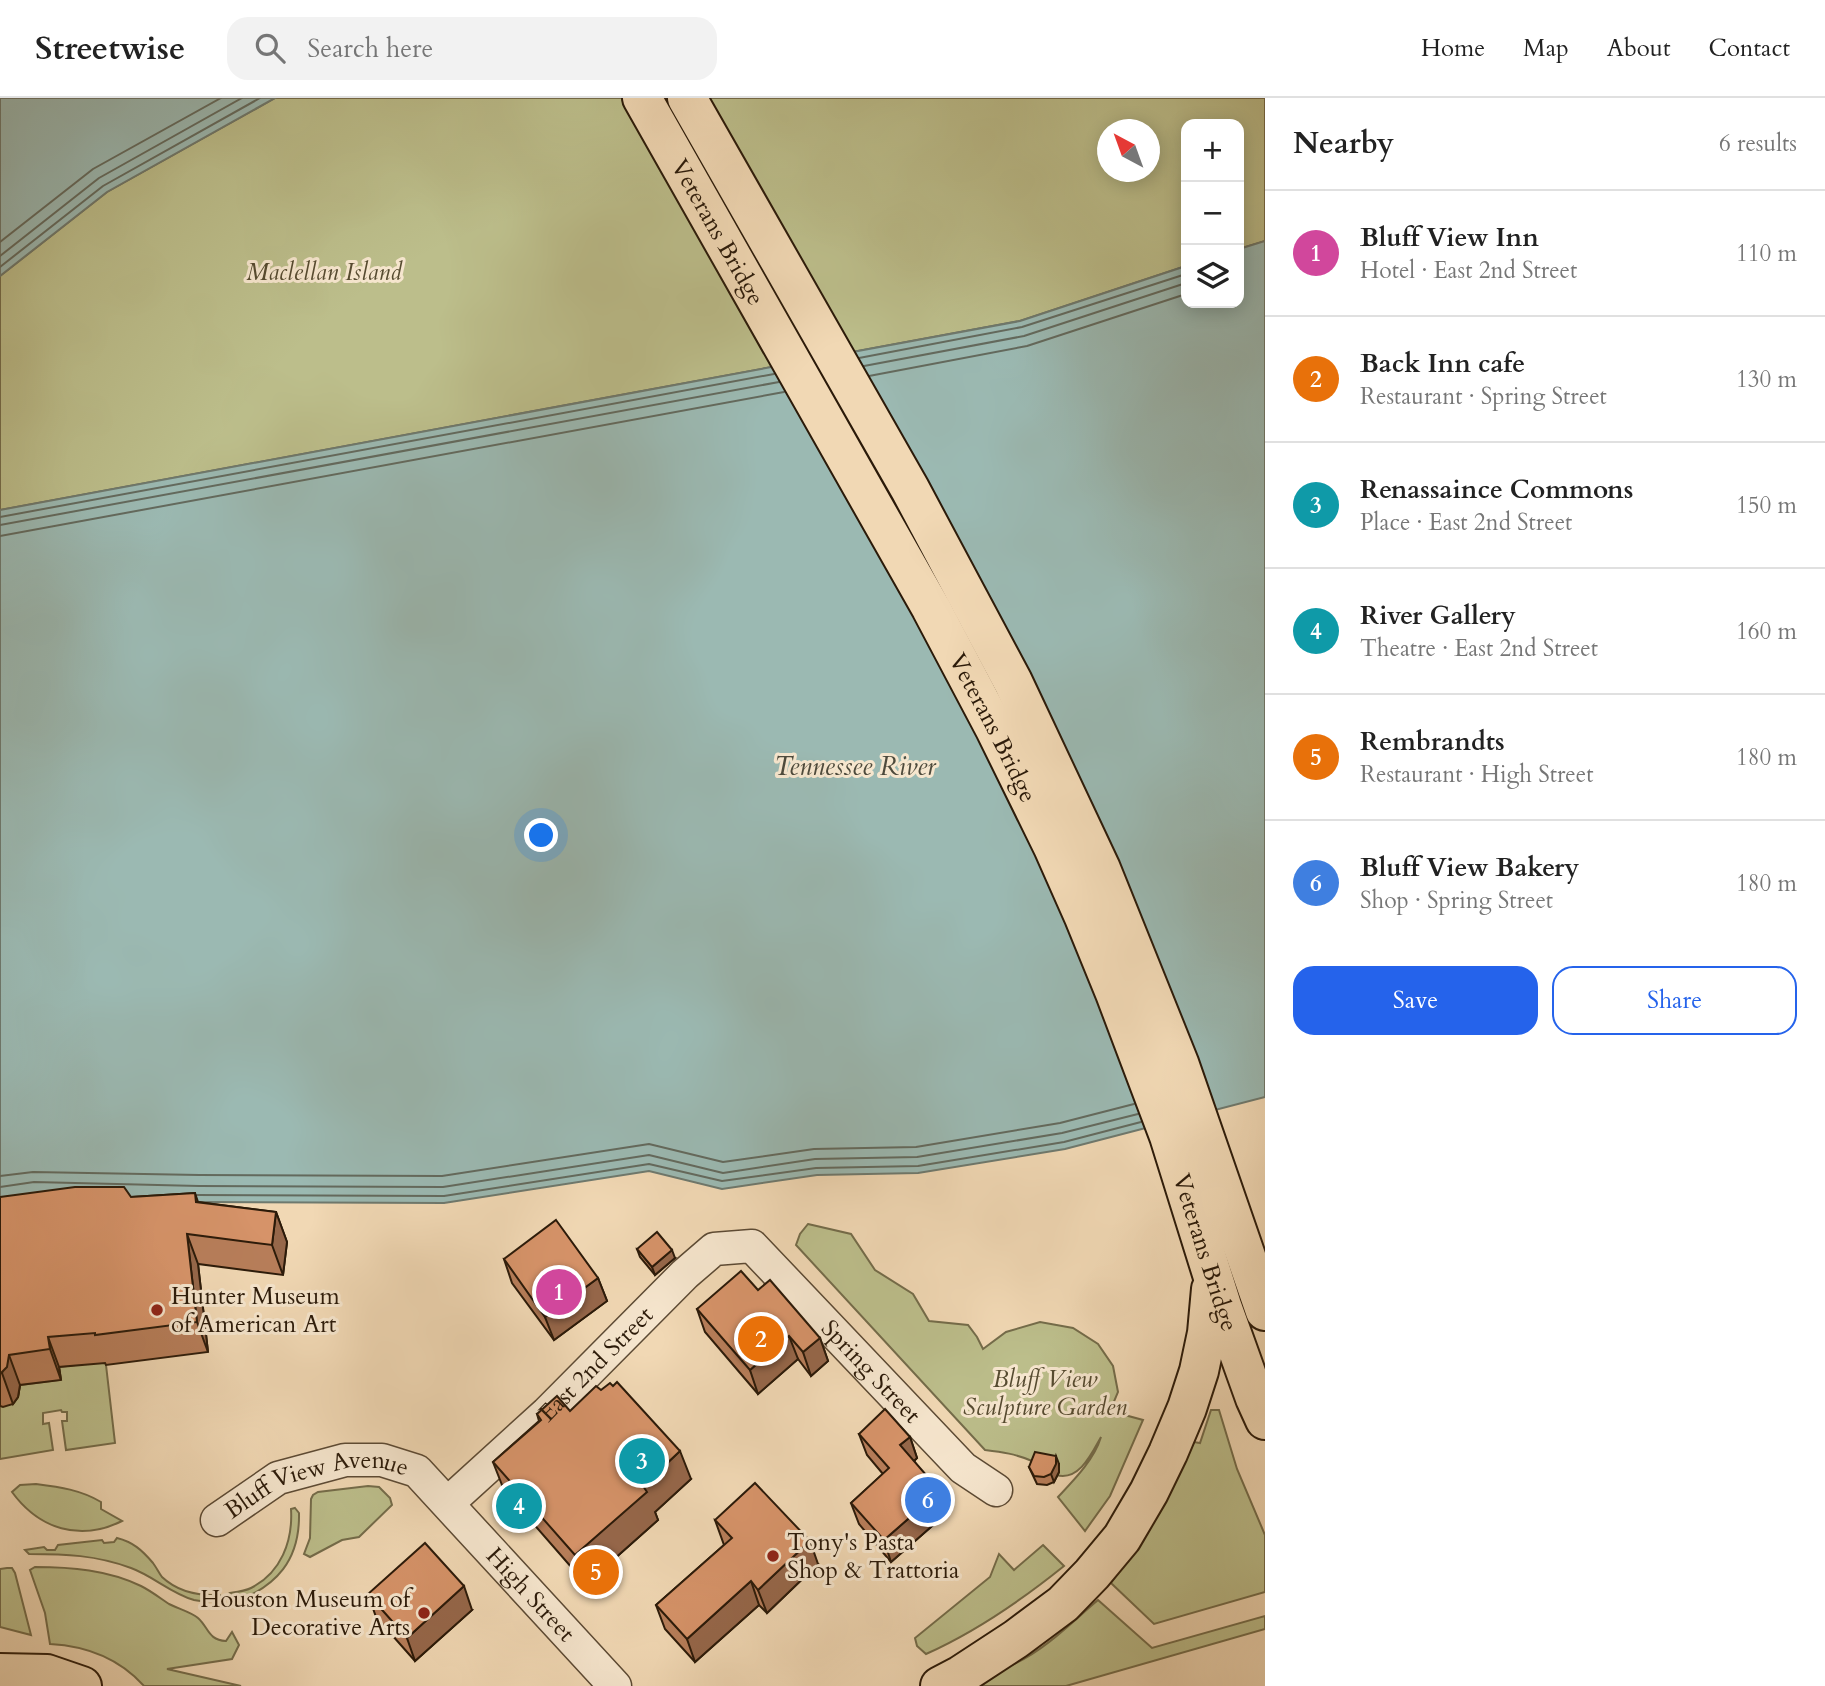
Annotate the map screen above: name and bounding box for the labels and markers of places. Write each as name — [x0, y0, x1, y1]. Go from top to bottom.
pin: 1 — [536, 1266, 582, 1318]
place label: Hunter Museum of American Art — [171, 1280, 340, 1341]
marker: Hunter Museum of American Art — [149, 1302, 165, 1318]
pin: 2 — [738, 1313, 784, 1365]
pin: 3 — [619, 1435, 665, 1487]
pin: 6 — [905, 1474, 951, 1526]
pin: 4 — [496, 1480, 542, 1532]
place label: Tony's Pasta Shop & Trattoria — [787, 1526, 960, 1587]
pin: 5 — [573, 1546, 619, 1598]
marker: Tony's Pasta Shop & Trattoria — [765, 1548, 781, 1564]
place label: Houston Museum of Decorative Arts — [200, 1583, 414, 1644]
marker: Houston Museum of Decorative Arts — [416, 1605, 432, 1621]

